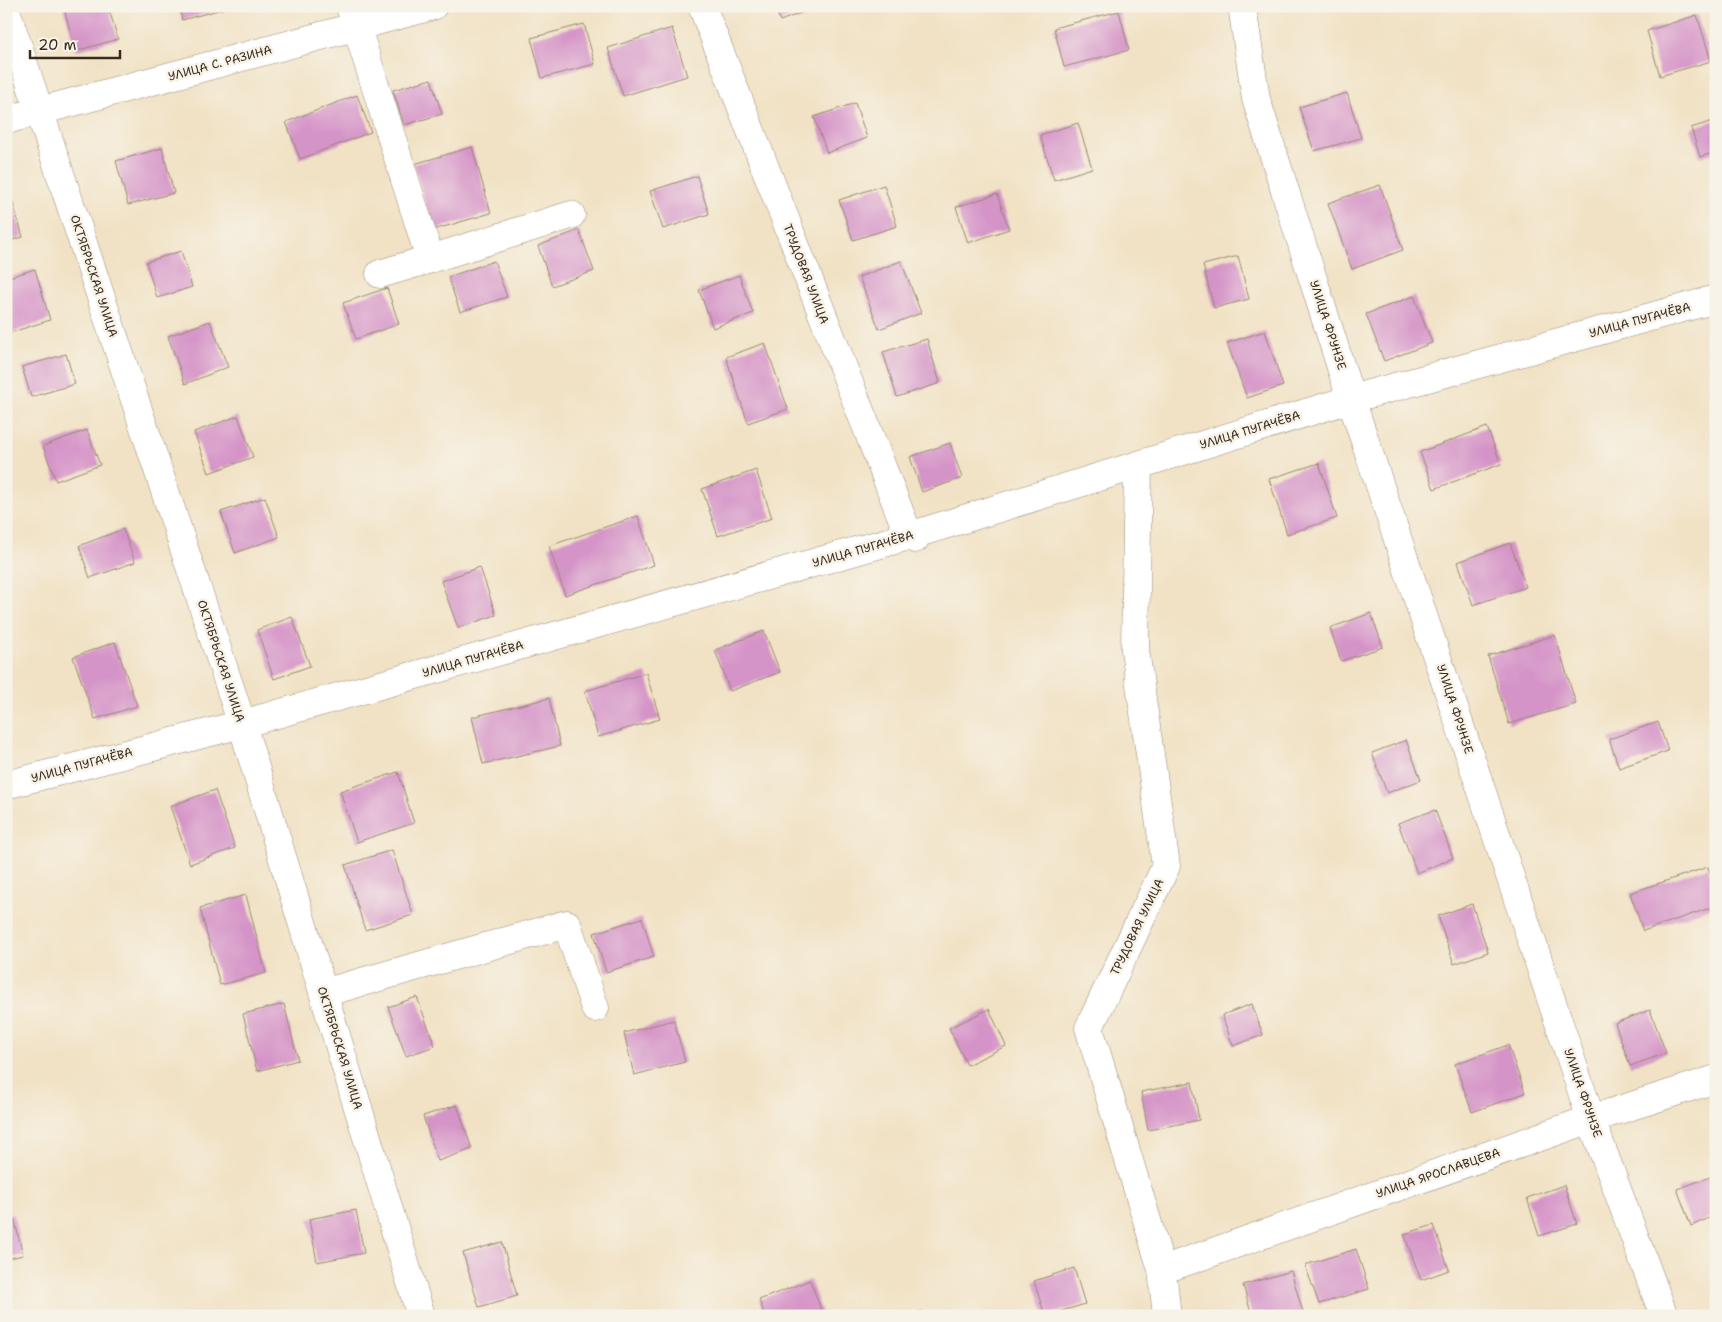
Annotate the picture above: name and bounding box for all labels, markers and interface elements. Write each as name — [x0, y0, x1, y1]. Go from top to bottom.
scale bar — [30, 28, 120, 60]
text: 20 m — [38, 35, 77, 55]
street label: УЛИЦА С. РАЗИНА — [166, 41, 274, 85]
street label: ОКТЯБРЬСКАЯ УЛИЦА — [67, 213, 121, 340]
street label: ТРУДОВАЯ УЛИЦА — [780, 222, 833, 327]
street label: УЛИЦА ФРУНЗЕ — [1306, 278, 1350, 372]
street label: УЛИЦА ПУГАЧЁВА — [1587, 299, 1693, 341]
street label: УЛИЦА ПУГАЧЁВА — [1198, 407, 1303, 453]
street label: УЛИЦА ПУГАЧЁВА — [811, 527, 916, 571]
street label: ОКТЯБРЬСКАЯ УЛИЦА — [194, 598, 248, 725]
street label: УЛИЦА ПУГАЧЁВА — [421, 637, 526, 681]
street label: УЛИЦА ФРУНЗЕ — [1433, 662, 1477, 756]
street label: УЛИЦА ПУГАЧЁВА — [29, 744, 135, 786]
street label: ТРУДОВАЯ УЛИЦА — [1107, 876, 1168, 978]
street label: ОКТЯБРЬСКАЯ УЛИЦА — [314, 984, 366, 1112]
street label: УЛИЦА ФРУНЗЕ — [1560, 1046, 1606, 1140]
street label: УЛИЦА ЯРОСЛАВЦЕВА — [1374, 1144, 1503, 1202]

